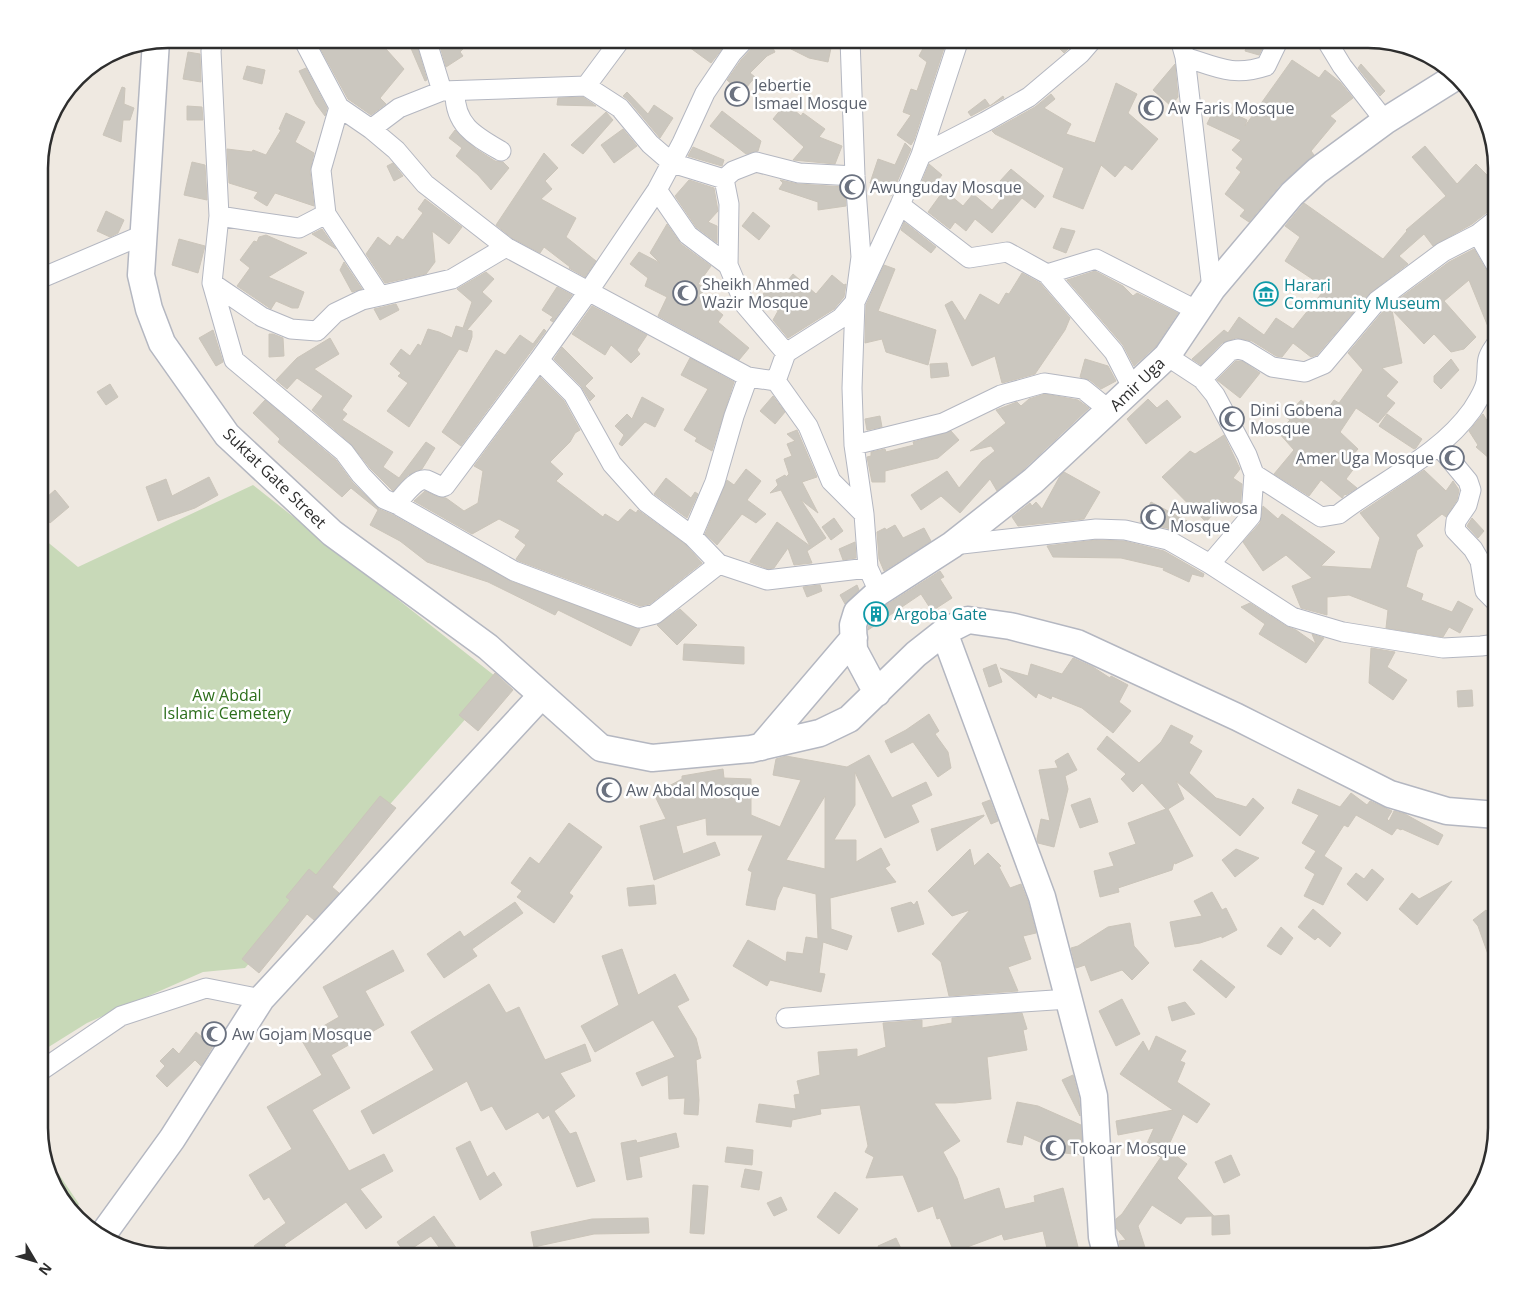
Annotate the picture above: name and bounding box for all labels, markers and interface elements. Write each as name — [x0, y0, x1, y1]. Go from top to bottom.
place label: Jebertie Ismael Mosque — [752, 74, 867, 114]
mosque icon: Jebertie Ismael Mosque — [724, 81, 750, 107]
mosque icon: Aw Faris Mosque — [1138, 95, 1164, 121]
place label: Aw Faris Mosque — [1168, 97, 1294, 119]
mosque icon: Awunguday Mosque — [839, 174, 865, 200]
place label: Awunguday Mosque — [870, 176, 1022, 198]
place label: Sheikh Ahmed Wazir Mosque — [702, 273, 810, 313]
place label: Harari Community Museum — [1284, 274, 1440, 314]
mosque icon: Sheikh Ahmed Wazir Mosque — [672, 280, 698, 306]
museum icon: Harari Community Museum — [1253, 281, 1279, 307]
street label: Amir Uga — [1105, 352, 1169, 416]
place label: Dini Gobena Mosque — [1250, 399, 1342, 439]
mosque icon: Dini Gobena Mosque — [1219, 406, 1245, 432]
street label: Suktat Gate Street — [219, 423, 332, 533]
mosque icon: Amer Uga Mosque — [1439, 445, 1465, 471]
place label: Amer Uga Mosque — [1296, 447, 1434, 469]
place label: Auwaliwosa Mosque — [1170, 497, 1258, 537]
mosque icon: Auwaliwosa Mosque — [1140, 504, 1166, 530]
building icon: Argoba Gate — [863, 601, 889, 627]
place label: Argoba Gate — [894, 603, 987, 625]
park label: Aw Abdal Islamic Cemetery — [163, 684, 292, 724]
mosque icon: Aw Abdal Mosque — [596, 777, 622, 803]
place label: Aw Abdal Mosque — [626, 779, 760, 801]
mosque icon: Aw Gojam Mosque — [201, 1021, 227, 1047]
place label: Aw Gojam Mosque — [232, 1023, 372, 1045]
mosque icon: Tokoar Mosque — [1040, 1135, 1066, 1161]
place label: Tokoar Mosque — [1070, 1137, 1186, 1159]
north arrow — [10, 1236, 60, 1286]
text: N — [35, 1259, 57, 1280]

